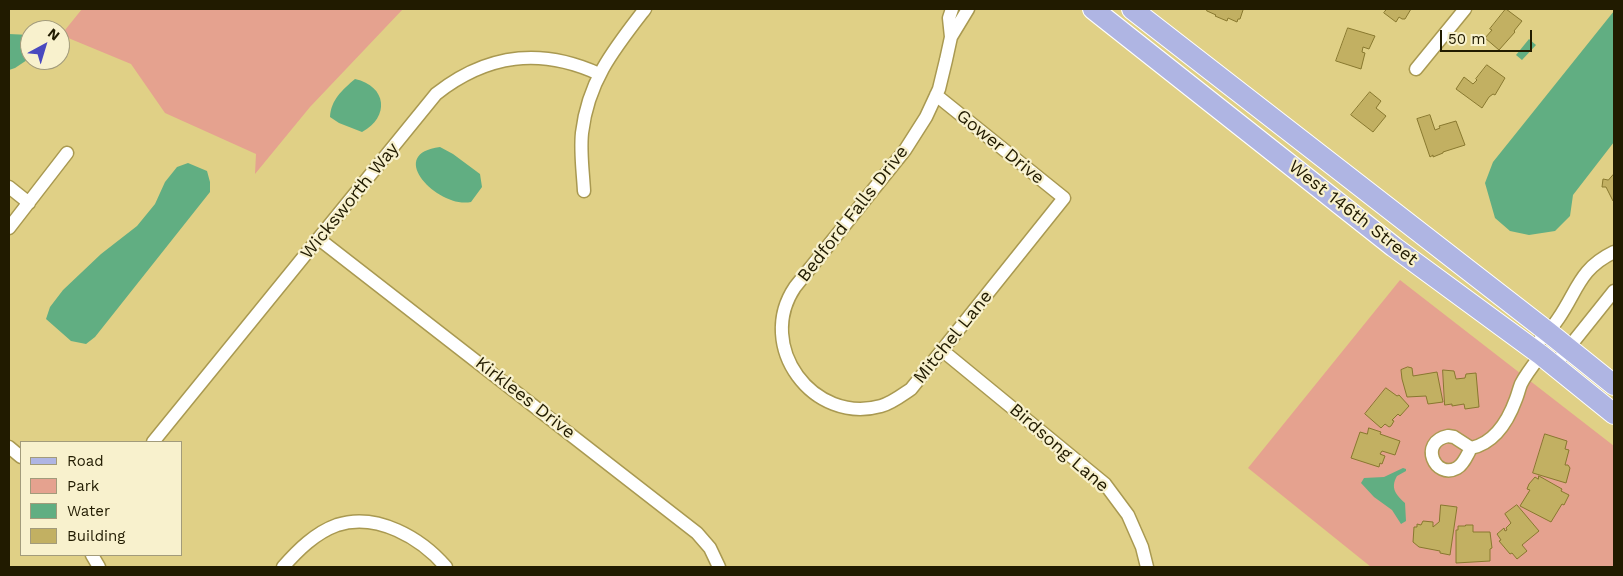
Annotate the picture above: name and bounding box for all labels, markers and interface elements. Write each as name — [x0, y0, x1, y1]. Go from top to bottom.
north arrow — [20, 20, 70, 70]
scale bar — [1443, 20, 1536, 52]
text: N — [45, 25, 63, 44]
text: 50 m — [1448, 30, 1485, 48]
street label: Gower Drive — [952, 105, 1048, 189]
street label: Wicksworth Way — [296, 138, 404, 264]
street label: Bedford Falls Drive — [793, 141, 913, 287]
street label: West 146th Street — [1284, 156, 1422, 270]
street label: Mitchel Lane — [909, 286, 997, 388]
street label: Kirklees Drive — [471, 352, 579, 444]
street label: Birdsong Lane — [1005, 399, 1113, 497]
legend — [20, 441, 182, 556]
text: Road — [67, 452, 104, 470]
text: Park — [67, 477, 99, 495]
text: Water — [67, 502, 110, 520]
text: Building — [67, 527, 125, 545]

